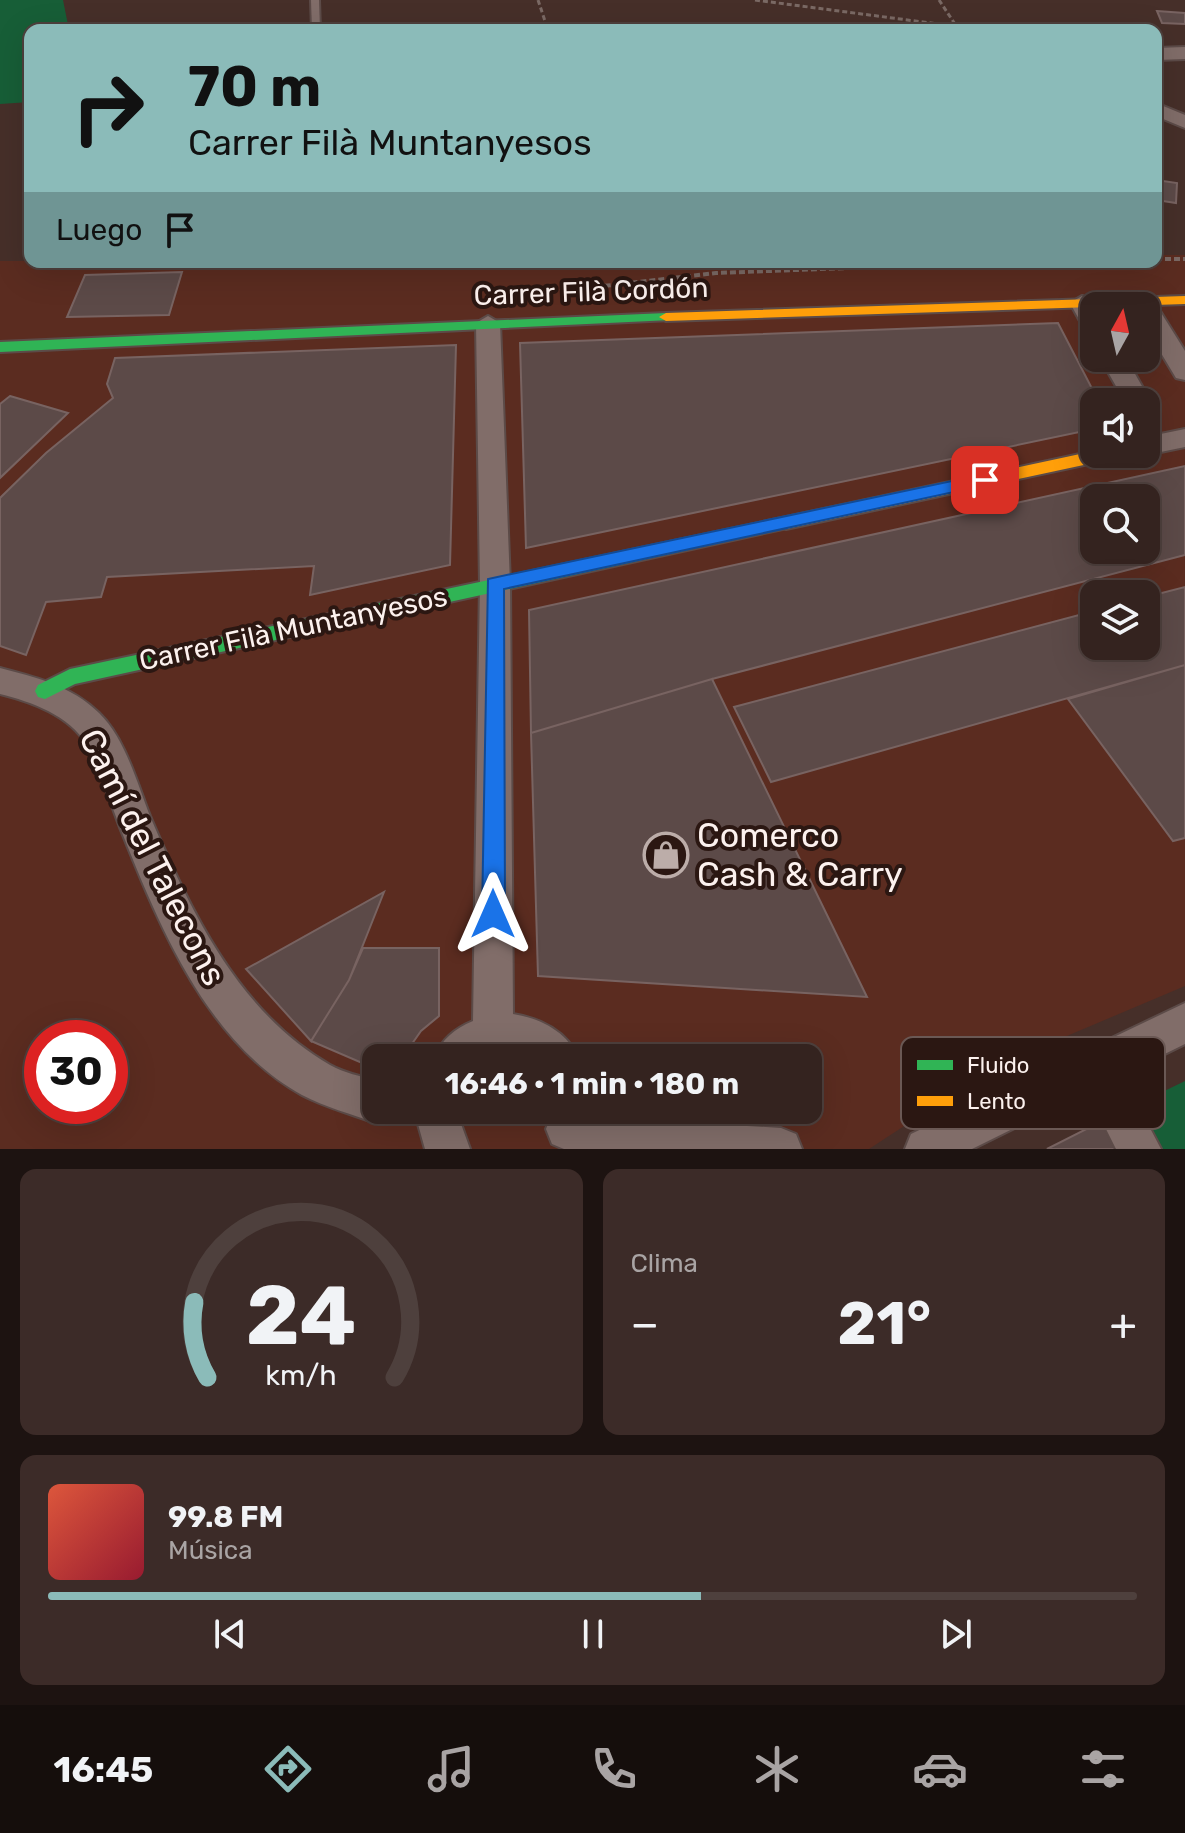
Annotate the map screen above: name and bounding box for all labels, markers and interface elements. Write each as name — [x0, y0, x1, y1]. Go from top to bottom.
text: 70 m — [188, 54, 321, 120]
icon: right — [56, 56, 160, 160]
text: Carrer Filà Muntanyesos — [188, 121, 592, 164]
icon: arrive — [158, 208, 202, 252]
text: Luego — [56, 212, 142, 248]
street label: Carrer Filà Cordón — [473, 271, 709, 312]
north arrow — [1080, 292, 1160, 372]
map controls — [1080, 292, 1160, 660]
button: sound — [1080, 388, 1160, 468]
pin — [951, 446, 1019, 514]
icon: arrive — [963, 458, 1007, 502]
button: search — [1080, 484, 1160, 564]
street label: Carrer Filà Muntanyesos — [136, 580, 450, 677]
button: layers — [1080, 580, 1160, 660]
street label: Camí del Talecons — [70, 722, 235, 992]
place label: Comerco Cash & Carry — [697, 815, 903, 895]
shop icon: Comerco Cash & Carry — [642, 831, 690, 879]
position arrow — [451, 872, 535, 956]
speed limit sign: 30 — [24, 1020, 128, 1124]
legend — [901, 1037, 1165, 1129]
text: Fluido — [967, 1052, 1029, 1079]
text: 16:46 · 1 min · 180 m — [445, 1066, 739, 1102]
text: Lento — [967, 1088, 1026, 1115]
text: Clima — [631, 1248, 698, 1279]
text: 24 — [246, 1266, 357, 1365]
text: 21° — [838, 1288, 931, 1359]
text: − — [631, 1298, 659, 1350]
text: + — [1110, 1298, 1137, 1350]
text: km/h — [266, 1358, 337, 1392]
text: 99.8 FM — [168, 1499, 283, 1535]
text: Música — [168, 1535, 253, 1566]
icon: previous — [208, 1612, 252, 1656]
icon: pause — [571, 1612, 615, 1656]
icon: next — [934, 1612, 978, 1656]
icon: directions — [260, 1741, 316, 1797]
icon: music — [423, 1741, 479, 1797]
icon: phone — [586, 1741, 642, 1797]
icon: climate — [749, 1741, 805, 1797]
icon: car — [912, 1741, 968, 1797]
icon: filters — [1075, 1741, 1131, 1797]
text: 16:45 — [54, 1748, 153, 1791]

